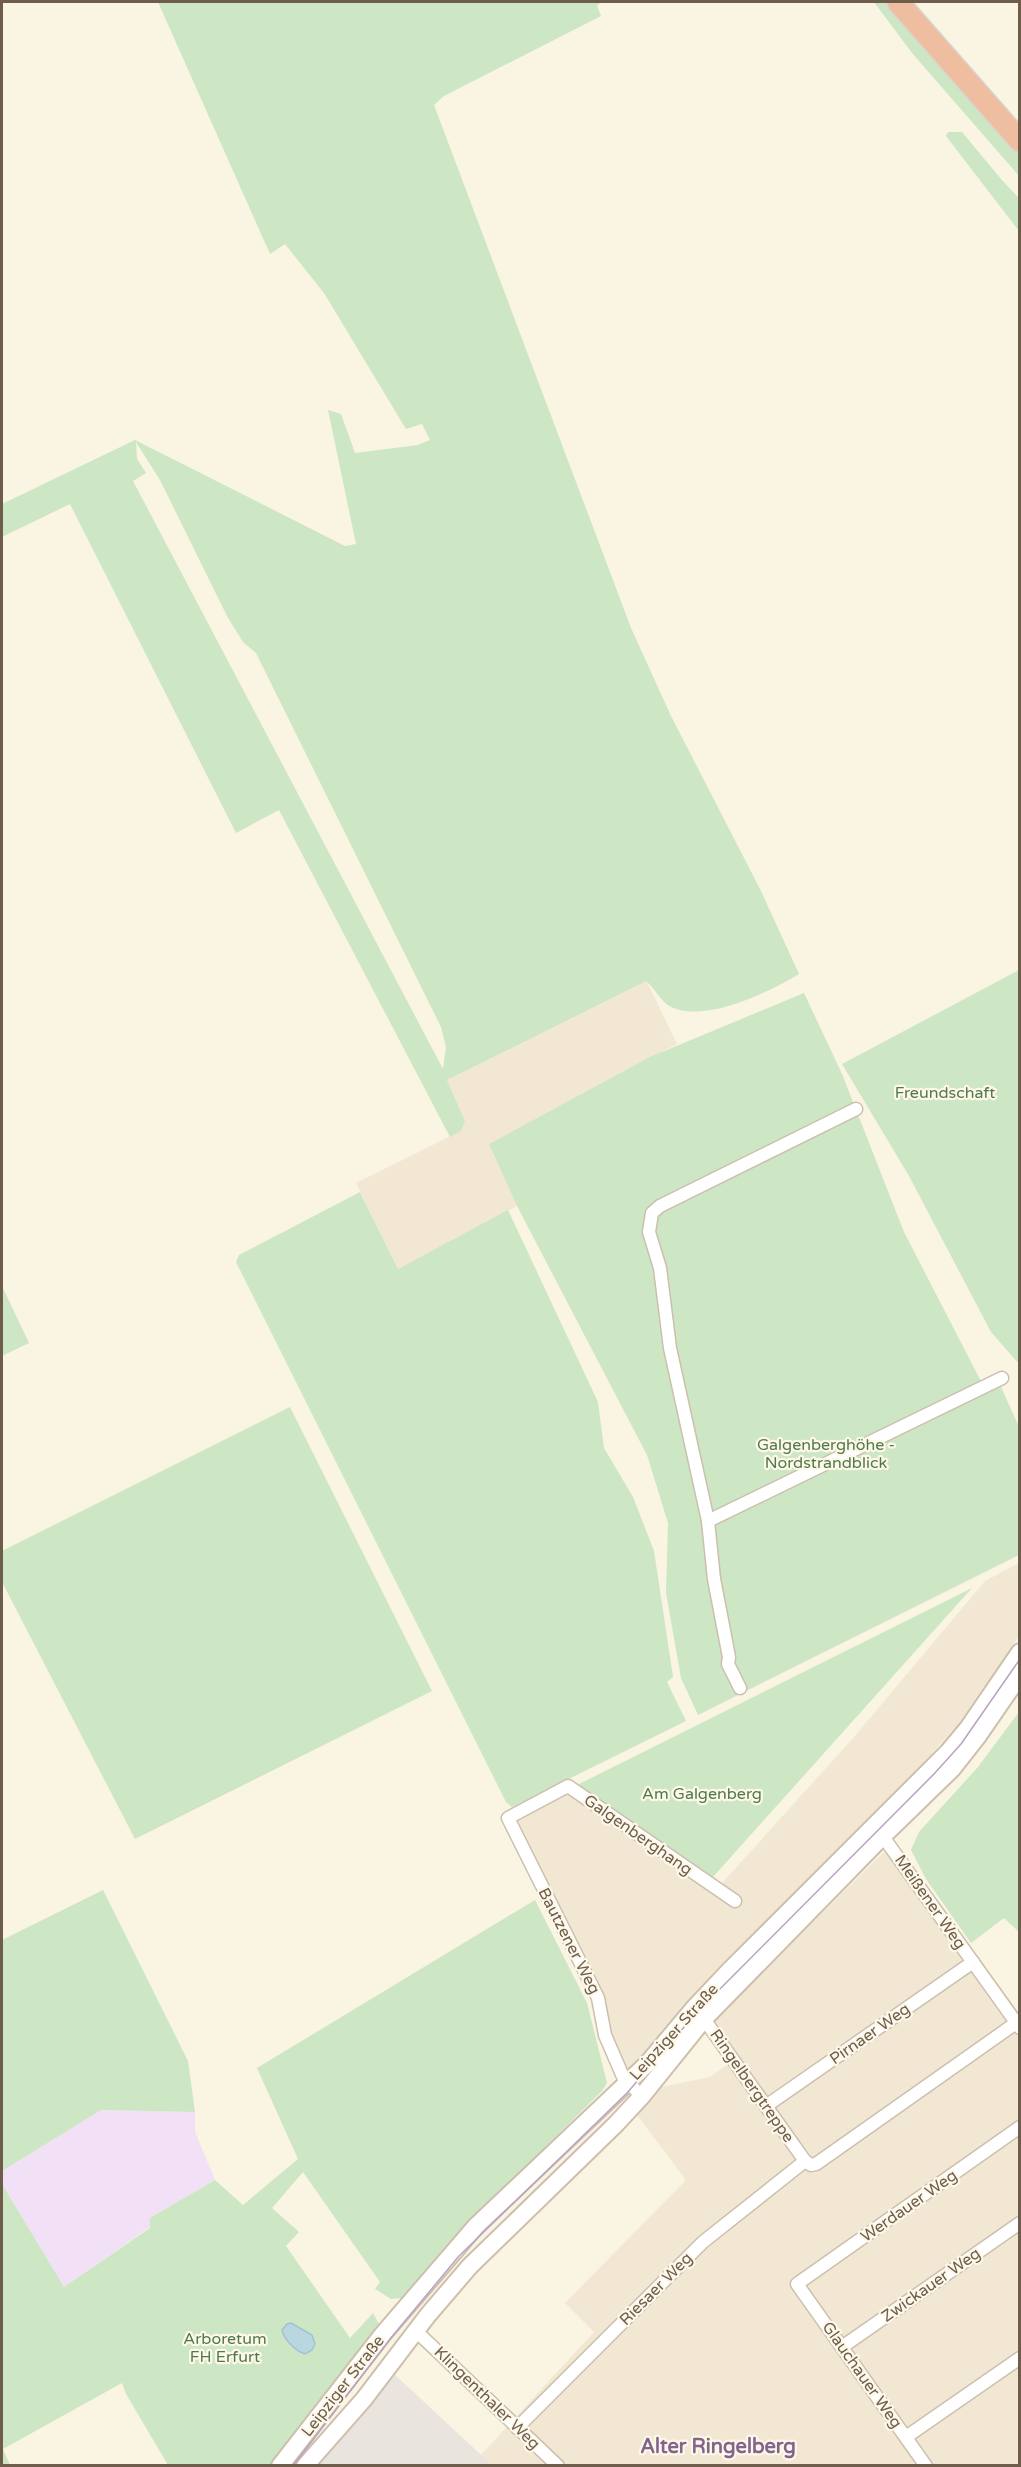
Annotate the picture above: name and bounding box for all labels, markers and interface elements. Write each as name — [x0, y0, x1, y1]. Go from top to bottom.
park label: Freundschaft — [895, 1083, 995, 1103]
park label: Galgenberghöhe - Nordstrandblick — [757, 1435, 895, 1473]
park label: Am Galgenberg — [642, 1784, 762, 1804]
street label: Galgenberghang — [580, 1790, 696, 1880]
street label: Meißener Weg — [890, 1851, 970, 1953]
street label: Bautzener Weg — [534, 1885, 604, 1997]
street label: Leipziger Straße — [625, 1980, 723, 2084]
street label: Pirnaer Weg — [826, 1999, 914, 2069]
street label: Ringelbergtreppe — [705, 2026, 799, 2146]
street label: Werdauer Weg — [857, 2165, 961, 2247]
street label: Zwickauer Weg — [878, 2243, 984, 2327]
street label: Riesaer Weg — [615, 2248, 697, 2330]
street label: Glauchauer Weg — [818, 2318, 906, 2432]
park label: Arboretum FH Erfurt — [183, 2329, 267, 2367]
street label: Leipziger Straße — [297, 2331, 389, 2441]
street label: Klingenthaler Weg — [430, 2342, 544, 2454]
district label: Alter Ringelberg — [640, 2435, 796, 2459]

